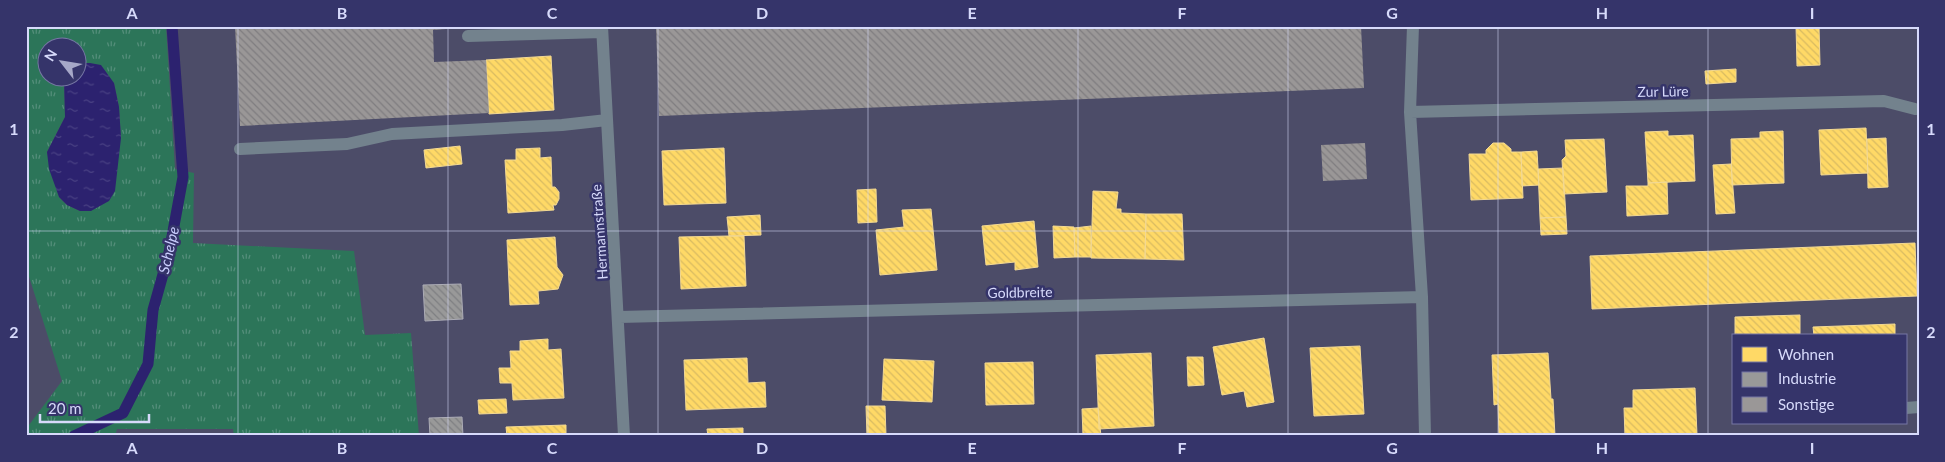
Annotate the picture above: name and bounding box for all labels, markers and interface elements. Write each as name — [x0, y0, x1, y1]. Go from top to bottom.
text: A — [125, 3, 138, 22]
text: B — [337, 3, 347, 22]
text: C — [547, 3, 558, 22]
text: D — [756, 3, 768, 22]
text: E — [967, 3, 977, 22]
text: F — [1177, 3, 1187, 22]
text: G — [1386, 3, 1398, 22]
text: H — [1596, 3, 1608, 22]
text: I — [1810, 3, 1814, 22]
north arrow — [38, 38, 88, 88]
text: N — [40, 46, 60, 64]
street label: Zur Lüre — [1637, 82, 1689, 100]
text: 1 — [9, 119, 19, 138]
text: 1 — [1926, 119, 1936, 138]
street label: Hermannstraße — [587, 184, 611, 280]
water label: Schelpe — [154, 225, 182, 275]
street label: Goldbreite — [987, 283, 1053, 301]
text: 2 — [9, 322, 19, 341]
text: 2 — [1926, 322, 1936, 341]
legend — [1732, 334, 1908, 424]
text: Wohnen — [1778, 345, 1834, 363]
text: Industrie — [1778, 369, 1836, 387]
scale bar — [40, 392, 149, 424]
text: Sonstige — [1778, 395, 1834, 413]
text: 20 m — [48, 399, 82, 417]
text: A — [125, 438, 138, 457]
text: B — [337, 438, 347, 457]
text: C — [547, 438, 558, 457]
text: D — [756, 438, 768, 457]
text: E — [967, 438, 977, 457]
text: F — [1177, 438, 1187, 457]
text: G — [1386, 438, 1398, 457]
text: H — [1596, 438, 1608, 457]
text: I — [1810, 438, 1814, 457]

